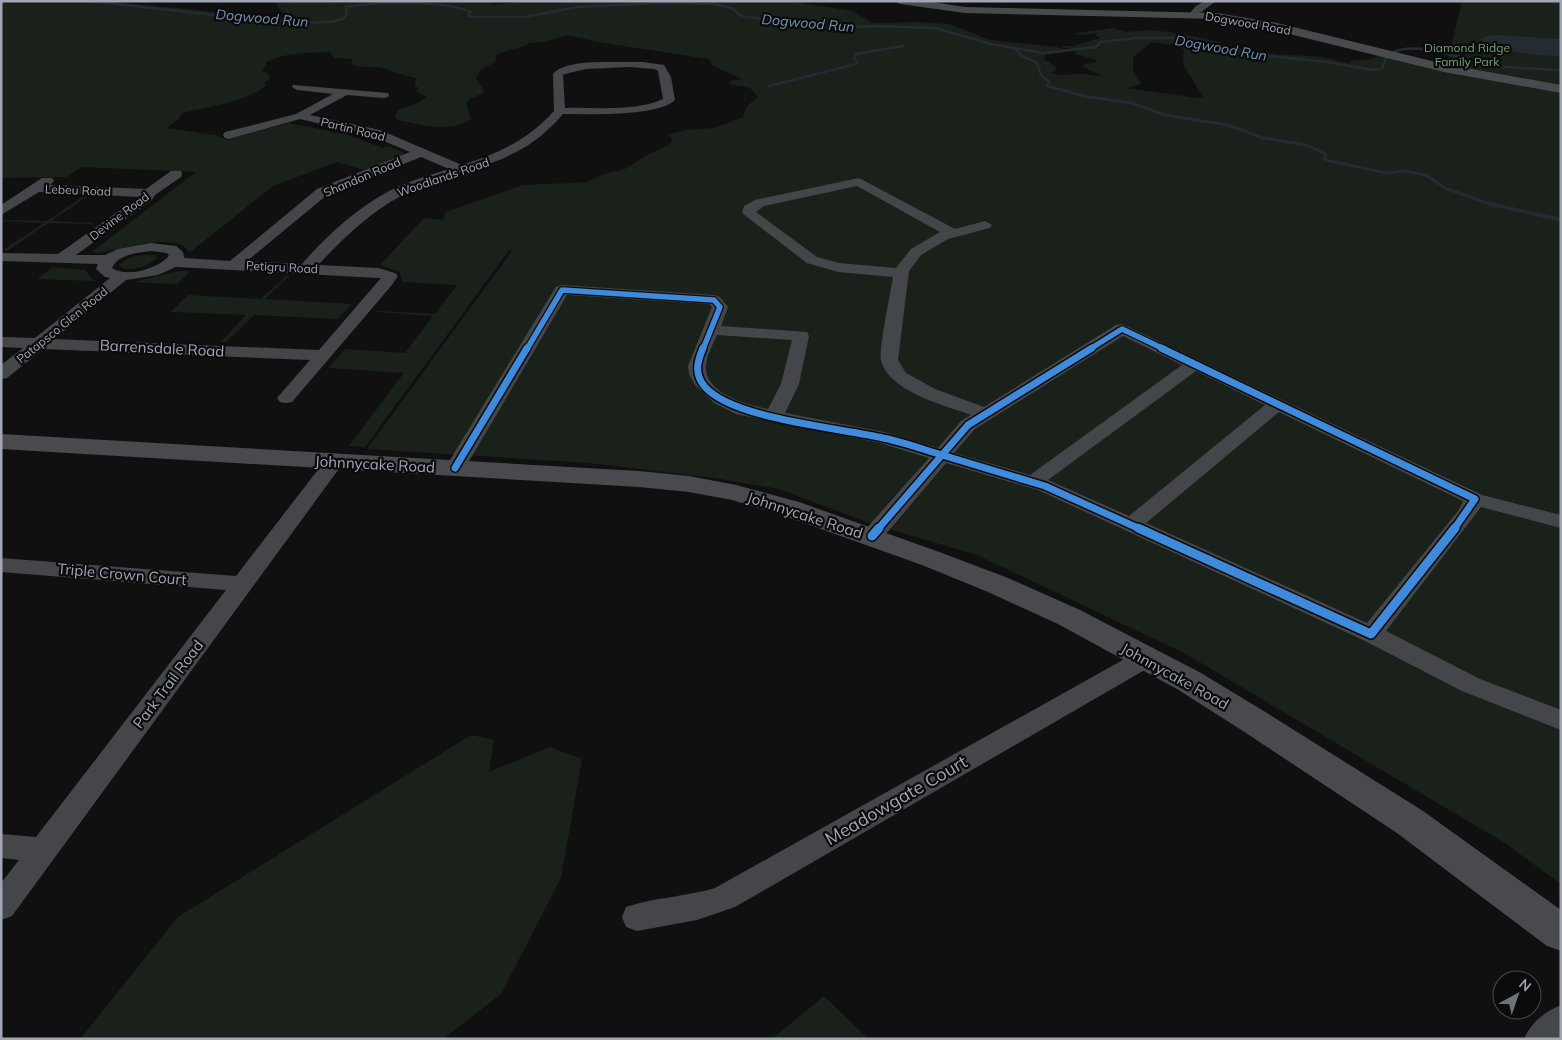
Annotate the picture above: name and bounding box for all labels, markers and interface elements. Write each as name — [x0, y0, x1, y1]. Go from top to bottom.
water label: Dogwood Run — [215, 5, 309, 31]
street label: Dogwood Road — [1204, 8, 1292, 38]
water label: Dogwood Run — [761, 10, 855, 36]
water label: Dogwood Run — [1174, 31, 1268, 65]
park label: Diamond Ridge Family Park — [1424, 40, 1510, 69]
street label: Partin Road — [319, 114, 387, 144]
street label: Shandon Road — [321, 154, 403, 200]
street label: Woodlands Road — [395, 154, 491, 200]
street label: Lebeu Road — [45, 181, 111, 199]
street label: Devine Road — [86, 189, 152, 243]
street label: Petigru Road — [246, 258, 318, 276]
street label: Patapsco Glen Road — [13, 284, 111, 366]
street label: Barrensdale Road — [99, 335, 225, 361]
street label: Johnnycake Road — [314, 451, 436, 477]
street label: Johnnycake Road — [745, 487, 865, 543]
street label: Triple Crown Court — [57, 559, 187, 589]
street label: Park Trail Road — [129, 636, 207, 732]
street label: Johnnycake Road — [1118, 639, 1232, 713]
street label: Meadowgate Court — [821, 750, 971, 850]
north arrow — [1492, 970, 1542, 1020]
text: N — [1516, 975, 1535, 995]

